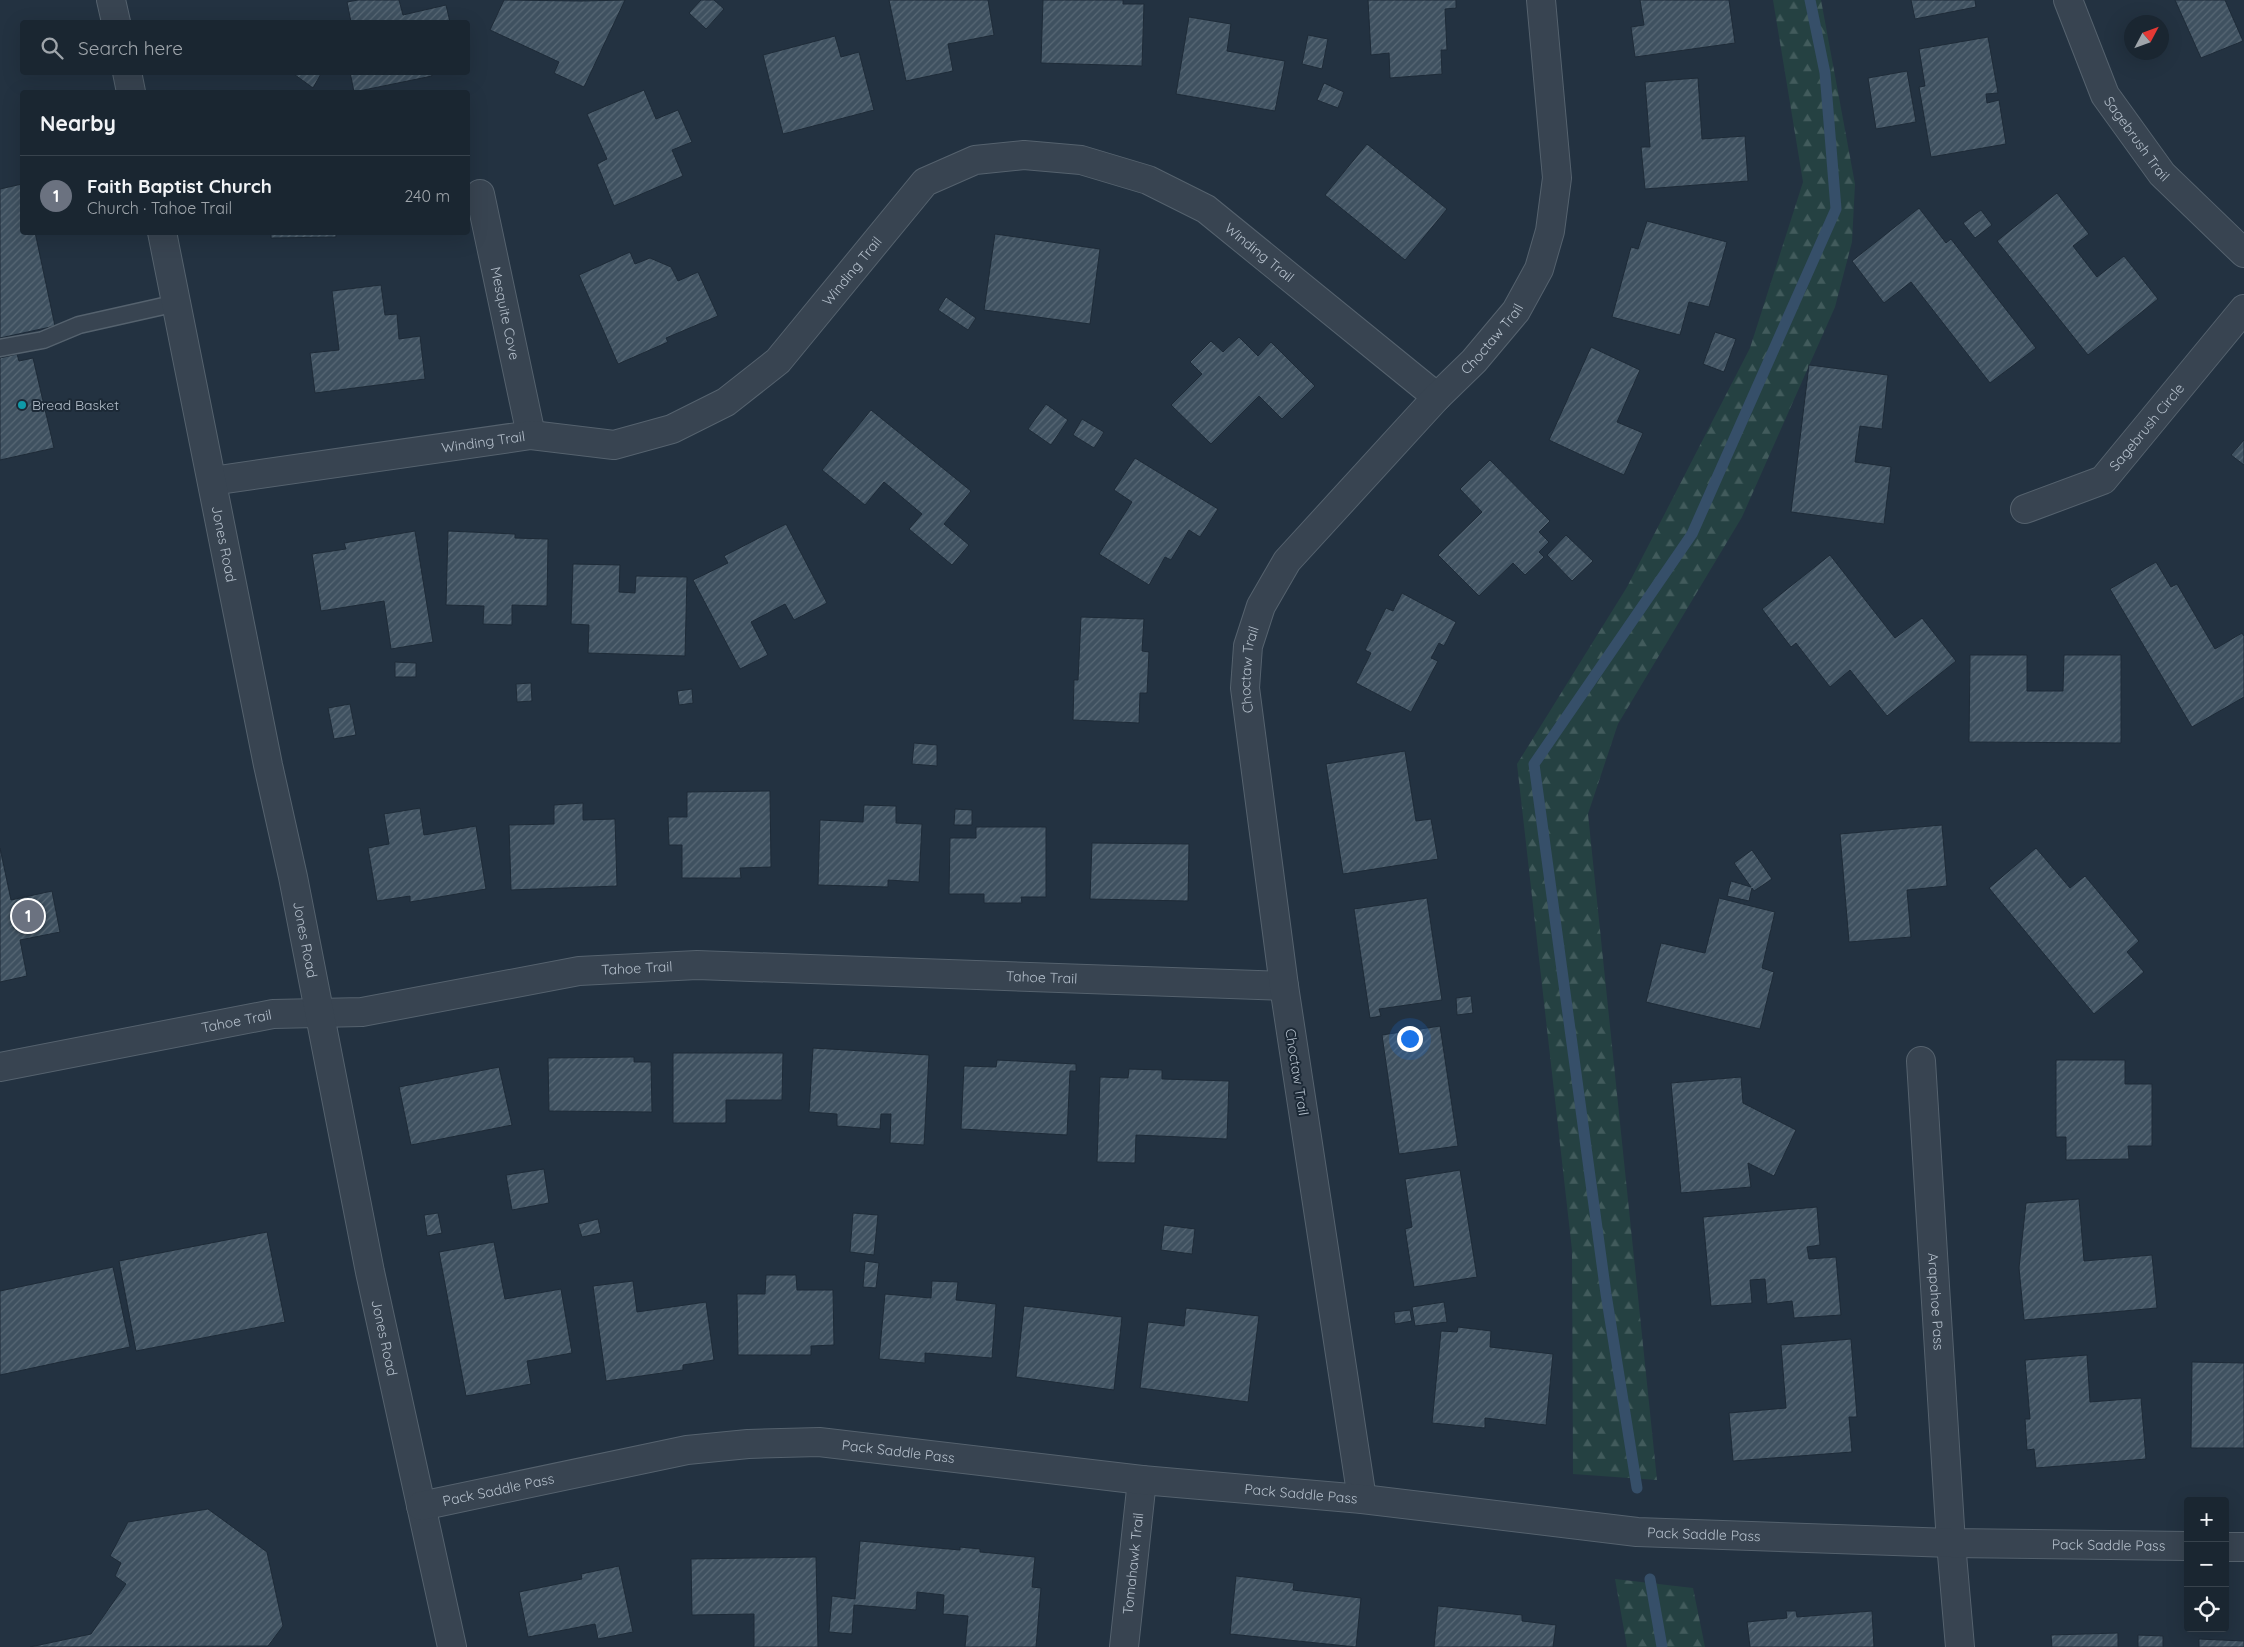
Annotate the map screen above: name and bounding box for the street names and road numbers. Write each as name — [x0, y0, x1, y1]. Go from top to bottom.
street label: Sagebrush Trail — [2100, 93, 2173, 185]
street label: Winding Trail — [1221, 219, 1298, 286]
street label: Winding Trail — [818, 233, 886, 309]
street label: Mesquite Cove — [487, 265, 524, 362]
street label: Choctaw Trail — [1457, 300, 1527, 378]
street label: Sagebrush Circle — [2105, 379, 2188, 475]
street label: Winding Trail — [440, 427, 526, 457]
street label: Jones Road — [208, 504, 240, 584]
street label: Choctaw Trail — [1236, 624, 1263, 714]
street label: Jones Road — [289, 900, 321, 979]
street label: Tahoe Trail — [601, 957, 673, 979]
street label: Tahoe Trail — [1006, 967, 1078, 988]
street label: Tahoe Trail — [200, 1005, 273, 1037]
street label: Choctaw Trail — [1281, 1027, 1313, 1117]
street label: Arapahoe Pass — [1924, 1252, 1948, 1351]
street label: Jones Road — [367, 1298, 401, 1378]
street label: Pack Saddle Pass — [841, 1436, 956, 1467]
street label: Pack Saddle Pass — [441, 1469, 556, 1510]
street label: Pack Saddle Pass — [1244, 1480, 1358, 1508]
street label: Tomahawk Trail — [1119, 1512, 1147, 1615]
street label: Pack Saddle Pass — [1647, 1523, 1761, 1545]
street label: Pack Saddle Pass — [2052, 1535, 2165, 1555]

